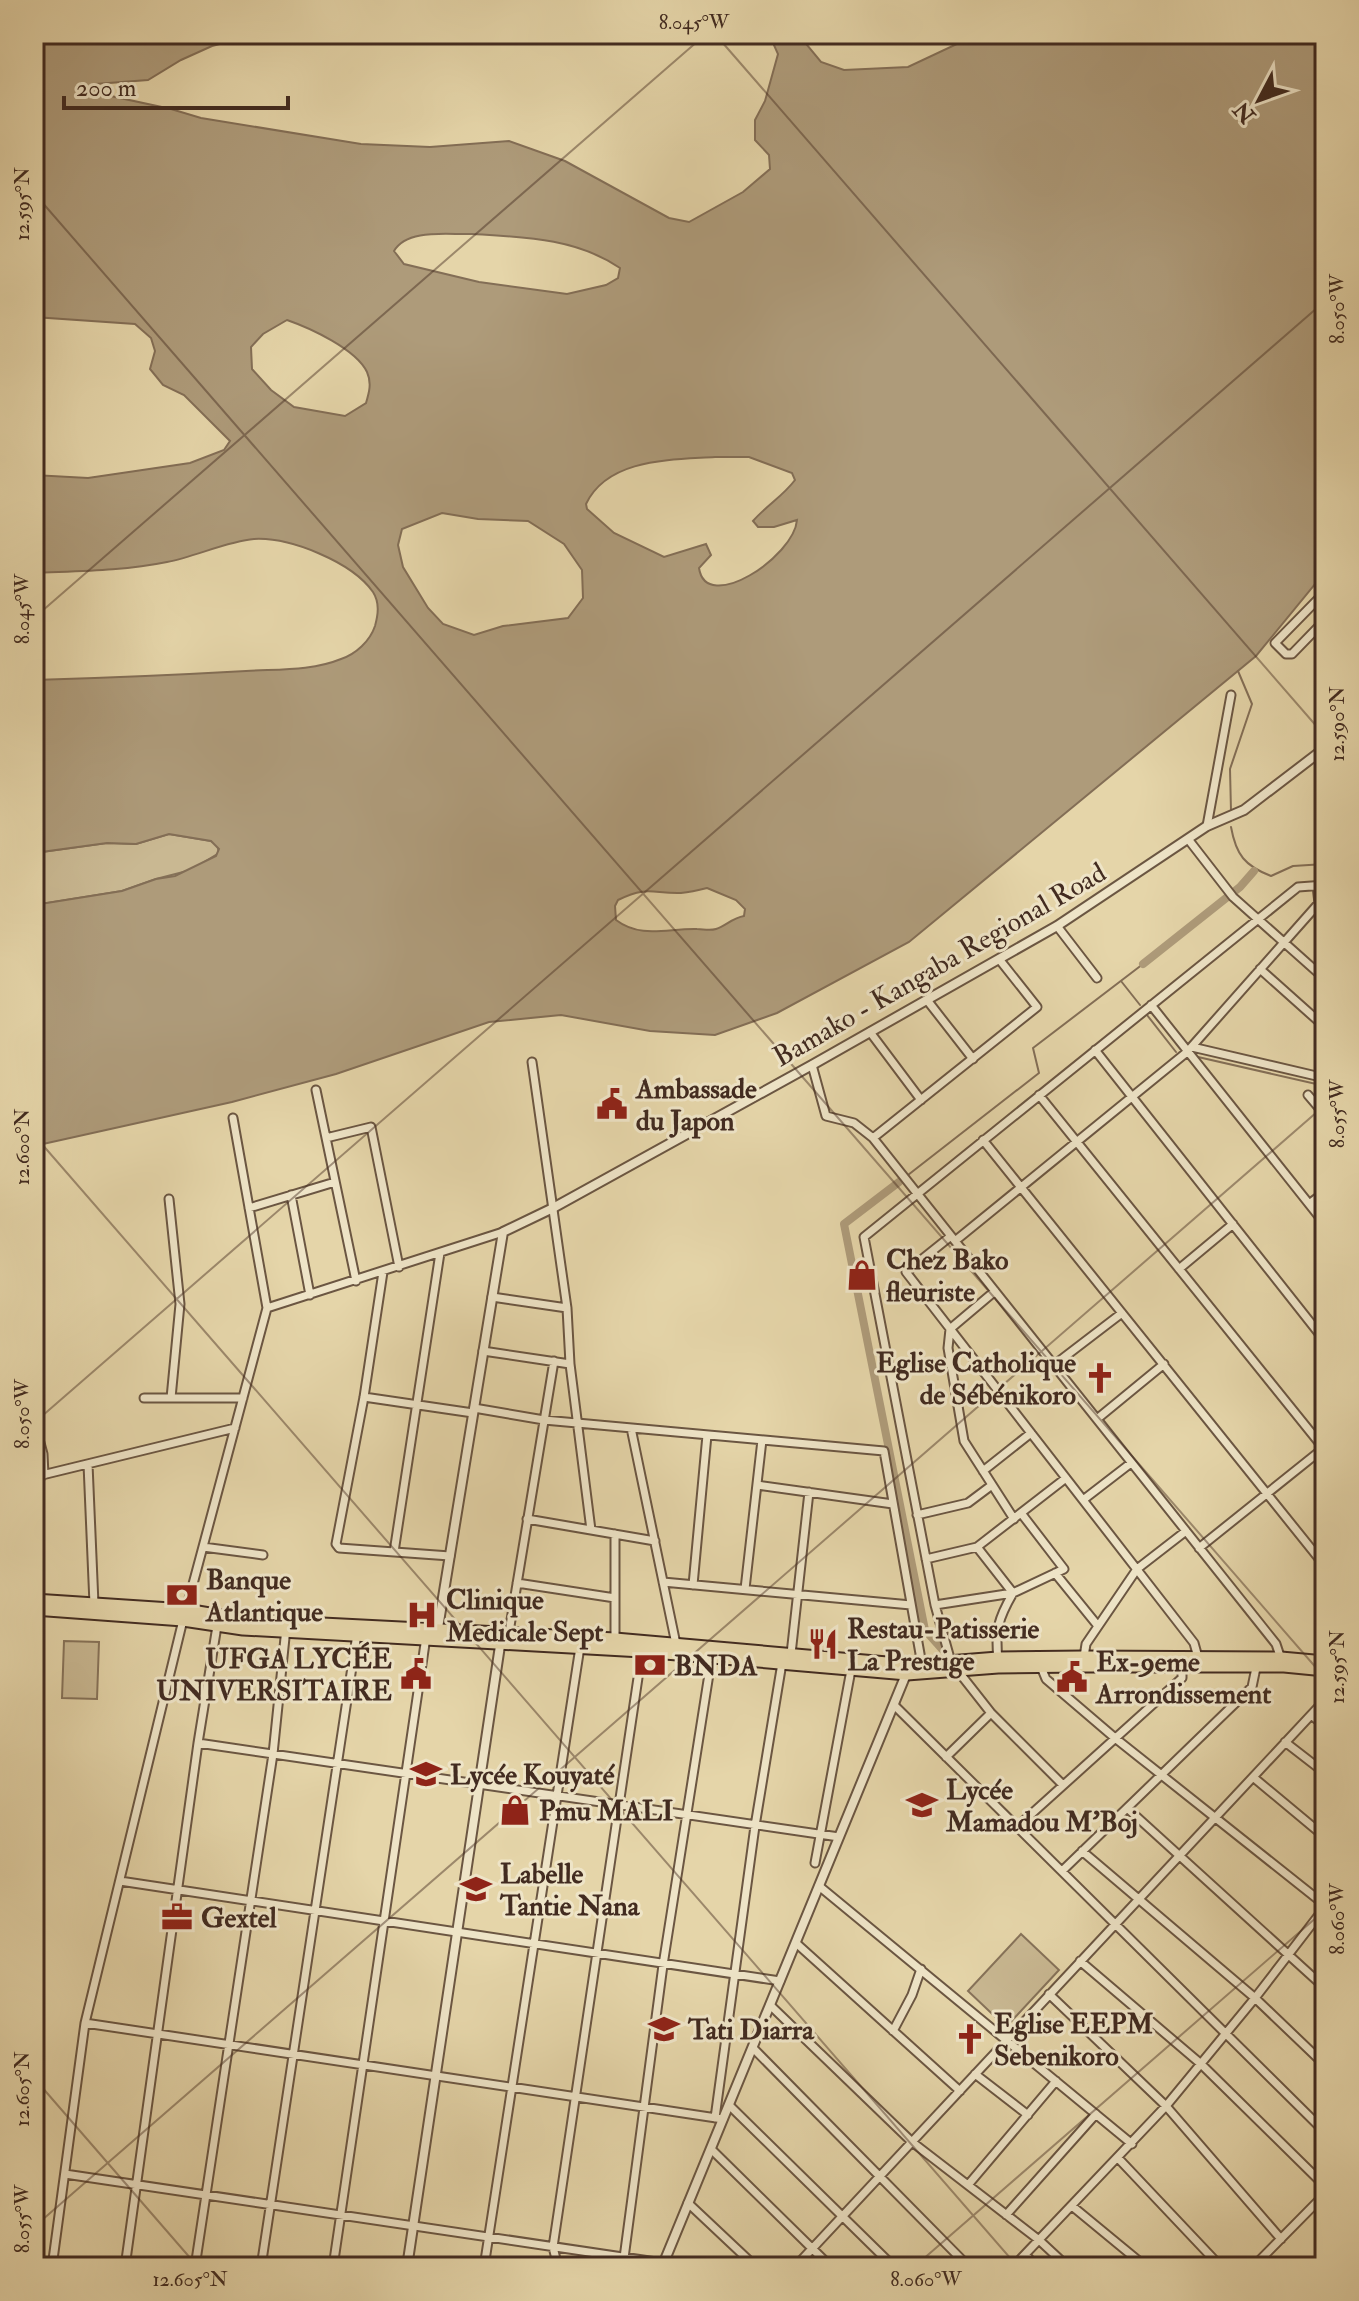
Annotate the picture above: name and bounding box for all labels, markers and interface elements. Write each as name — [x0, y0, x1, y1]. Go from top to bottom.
text: 8.045°W — [659, 10, 730, 35]
scale bar — [64, 60, 288, 110]
north arrow — [1219, 60, 1299, 140]
text: 200 m — [76, 73, 137, 104]
text: N — [1227, 96, 1262, 130]
text: 12.595°N — [10, 167, 35, 241]
text: 8.050°W — [1325, 273, 1350, 344]
text: 8.045°W — [10, 573, 35, 644]
text: 12.590°N — [1325, 686, 1350, 762]
street label: Bamako - Kangaba Regional Road — [767, 855, 1113, 1075]
place label: Ambassade du Japon — [635, 1072, 757, 1139]
text: 8.055°W — [1325, 1079, 1350, 1148]
public building icon: Ambassade du Japon — [595, 1087, 629, 1121]
text: 12.600°N — [10, 1109, 35, 1185]
place label: Chez Bako fleuriste — [886, 1243, 1009, 1310]
shop icon: Chez Bako fleuriste — [845, 1258, 879, 1292]
place label: Eglise Catholique de Sébénikoro — [876, 1346, 1077, 1413]
church icon: Eglise Catholique de Sébénikoro — [1083, 1361, 1117, 1395]
text: 8.050°W — [10, 1378, 35, 1449]
place label: Banque Atlantique — [205, 1563, 323, 1630]
bank icon: Banque Atlantique — [165, 1578, 199, 1612]
place label: Clinique Medicale Sept — [445, 1583, 603, 1650]
hospital icon: Clinique Medicale Sept — [405, 1598, 439, 1632]
place label: Restau-Patisserie La Prestige — [847, 1612, 1039, 1679]
restaurant icon: Restau-Patisserie La Prestige — [806, 1627, 840, 1661]
text: 12.595°N — [1325, 1630, 1350, 1704]
place label: UFGA LYCÉE UNIVERSITAIRE — [156, 1641, 392, 1709]
place label: Ex-9eme Arrondissement — [1095, 1645, 1271, 1712]
bank icon: BNDA — [633, 1648, 667, 1682]
place label: BNDA — [674, 1649, 758, 1684]
public building icon: UFGA LYCÉE UNIVERSITAIRE — [399, 1657, 433, 1691]
public building icon: Ex-9eme Arrondissement — [1055, 1660, 1089, 1694]
school or university icon: Lycée Kouyaté — [409, 1757, 443, 1791]
place label: Lycée Kouyaté — [450, 1758, 616, 1793]
place label: Lycée Mamadou M'Boj — [945, 1773, 1138, 1840]
school or university icon: Lycée Mamadou M'Boj — [905, 1788, 939, 1822]
shop icon: Pmu MALI — [498, 1793, 532, 1827]
place label: Pmu MALI — [539, 1794, 673, 1829]
place label: Labelle Tantie Nana — [499, 1857, 641, 1924]
school or university icon: Labelle Tantie Nana — [459, 1872, 493, 1906]
text: 8.060°W — [1325, 1883, 1350, 1955]
office icon: Gextel — [160, 1900, 194, 1934]
place label: Gextel — [201, 1901, 277, 1936]
place label: Eglise EEPM Sebenikoro — [994, 2007, 1153, 2074]
school or university icon: Tati Diarra — [647, 2012, 681, 2046]
place label: Tati Diarra — [687, 2013, 815, 2048]
church icon: Eglise EEPM Sebenikoro — [953, 2022, 987, 2056]
text: 12.605°N — [10, 2051, 35, 2127]
text: 8.055°W — [10, 2184, 35, 2253]
text: 12.605°N — [152, 2267, 228, 2292]
text: 8.060°W — [890, 2267, 962, 2292]

